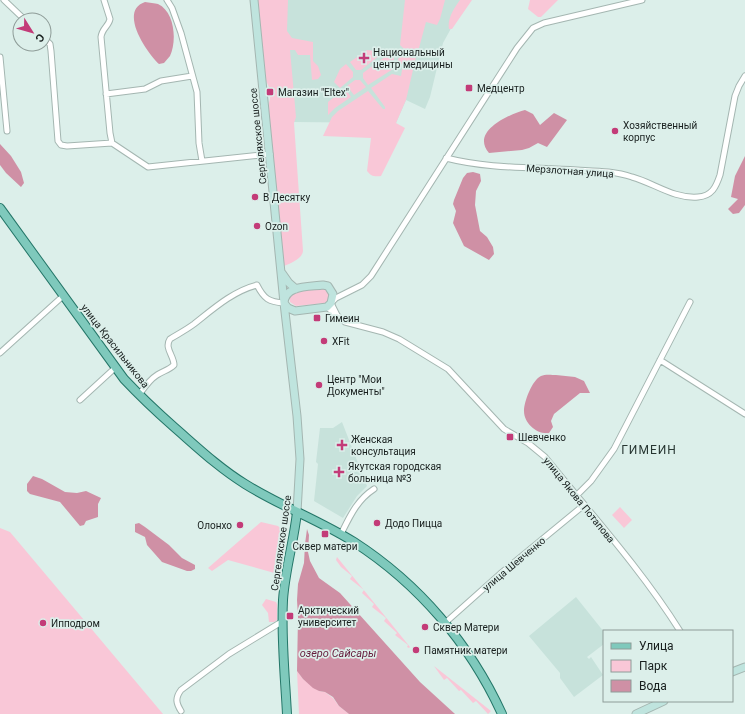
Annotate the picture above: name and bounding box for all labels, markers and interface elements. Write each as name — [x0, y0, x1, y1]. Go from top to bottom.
north arrow — [12, 12, 52, 52]
text: С — [32, 31, 47, 45]
place label: Национальный центр медицины — [373, 47, 453, 70]
marker: Национальный центр медицины — [358, 52, 370, 64]
marker: Медцентр — [464, 83, 474, 93]
place label: Медцентр — [477, 83, 525, 94]
street label: Сергеляхское шоссе — [247, 87, 269, 185]
marker: Магазин "Eltex" — [265, 87, 275, 97]
place label: Магазин "Eltex" — [278, 87, 349, 98]
place label: Хозяйственный корпус — [623, 120, 698, 143]
marker: Хозяйственный корпус — [610, 126, 620, 136]
street label: Мерзлотная улица — [526, 162, 614, 180]
marker: В Десятку — [250, 192, 260, 202]
place label: В Десятку — [263, 192, 310, 203]
marker: Ozon — [252, 221, 262, 231]
place label: Ozon — [265, 221, 288, 232]
street label: улица Красильникова — [79, 302, 151, 390]
marker: Гимеин — [312, 313, 322, 323]
place label: Гимеин — [325, 313, 360, 324]
marker: XFit — [319, 336, 329, 346]
place label: XFit — [332, 336, 350, 347]
place label: Центр "Мои Документы" — [327, 374, 385, 397]
marker: Центр "Мои Документы" — [314, 380, 324, 390]
marker: Шевченко — [505, 432, 515, 442]
place label: Шевченко — [518, 432, 566, 443]
place label: Женская консультация — [351, 434, 416, 457]
marker: Женская консультация — [336, 439, 348, 451]
district label: ГИМЕИН — [621, 443, 677, 457]
street label: улица Якова Потапова — [541, 455, 617, 545]
place label: Якутская городская больница №3 — [348, 461, 441, 484]
marker: Якутская городская больница №3 — [333, 466, 345, 478]
street label: Сергеляхское шоссе — [269, 494, 293, 592]
marker: Додо Пицца — [372, 518, 382, 528]
place label: Додо Пицца — [385, 518, 442, 529]
place label: Олонхо — [197, 520, 232, 531]
marker: Олонхо — [235, 520, 245, 530]
marker: Сквер матери — [320, 529, 330, 539]
street label: улица Шевченко — [481, 535, 548, 593]
place label: Сквер матери — [293, 541, 358, 552]
place label: Арктический университет — [298, 605, 359, 628]
marker: Арктический университет — [285, 611, 295, 621]
marker: Ипподром — [38, 618, 48, 628]
place label: Ипподром — [51, 618, 100, 629]
marker: Сквер Матери — [420, 622, 430, 632]
place label: Сквер Матери — [433, 622, 499, 633]
legend — [603, 630, 733, 702]
text: Улица — [639, 639, 674, 653]
marker: Памятник матери — [411, 645, 421, 655]
place label: Памятник матери — [424, 645, 508, 656]
water label: озеро Сайсары — [300, 647, 376, 660]
text: Парк — [639, 659, 668, 673]
text: Вода — [639, 679, 667, 693]

